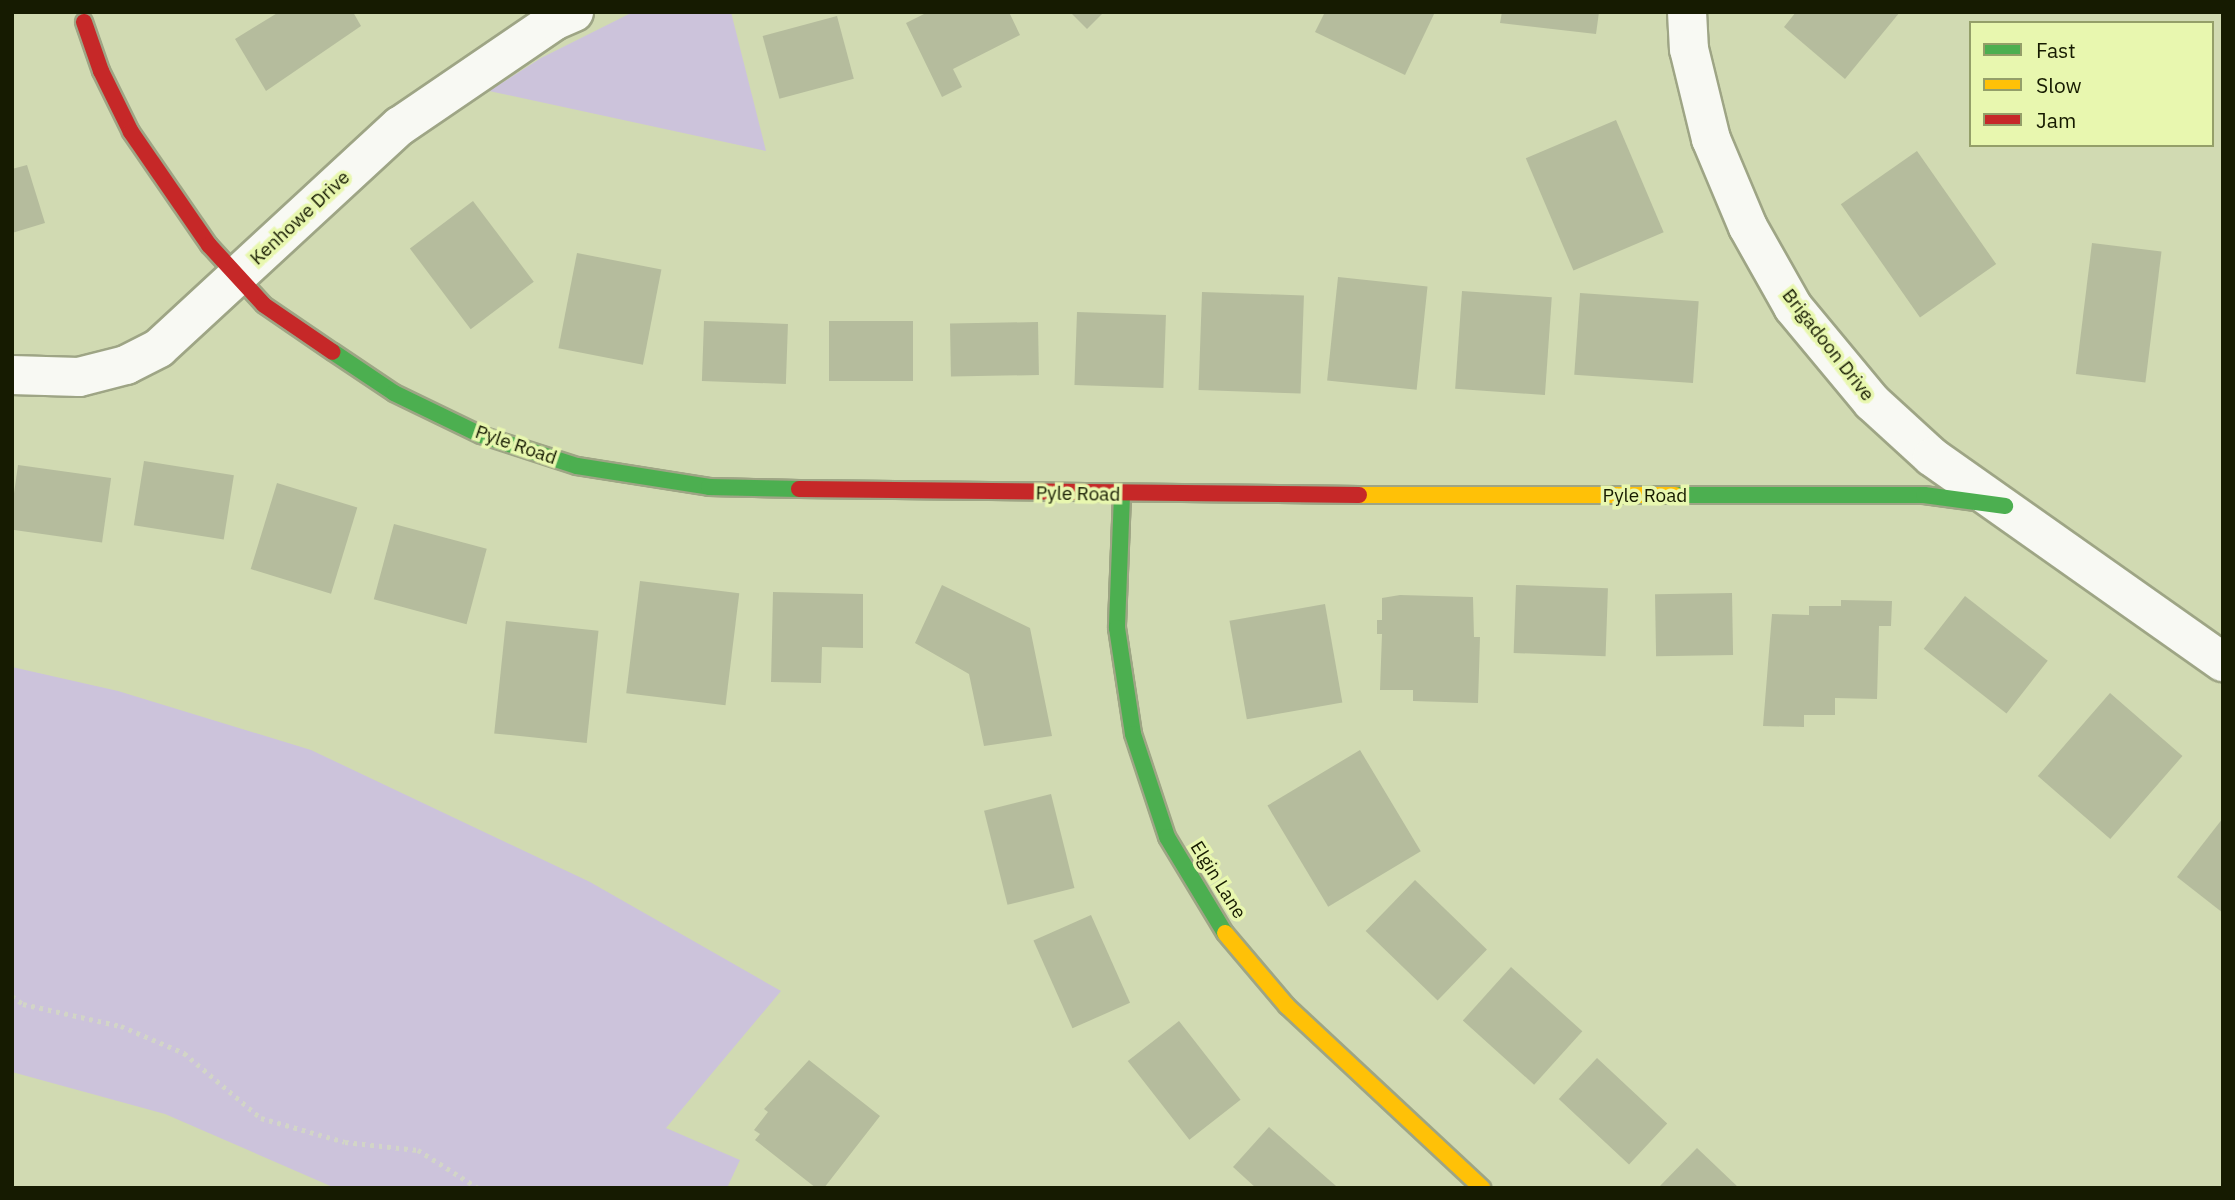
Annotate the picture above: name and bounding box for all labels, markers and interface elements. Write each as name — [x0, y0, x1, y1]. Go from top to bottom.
legend — [1969, 21, 2214, 147]
text: Fast — [2036, 36, 2076, 64]
text: Slow — [2036, 71, 2082, 99]
text: Jam — [2036, 106, 2076, 134]
street label: Kenhowe Drive — [246, 166, 354, 270]
street label: Brigadoon Drive — [1777, 284, 1879, 406]
street label: Pyle Road — [472, 420, 560, 470]
street label: Pyle Road — [1035, 482, 1121, 506]
street label: Pyle Road — [1603, 485, 1687, 507]
street label: Elgin Lane — [1185, 837, 1251, 923]

